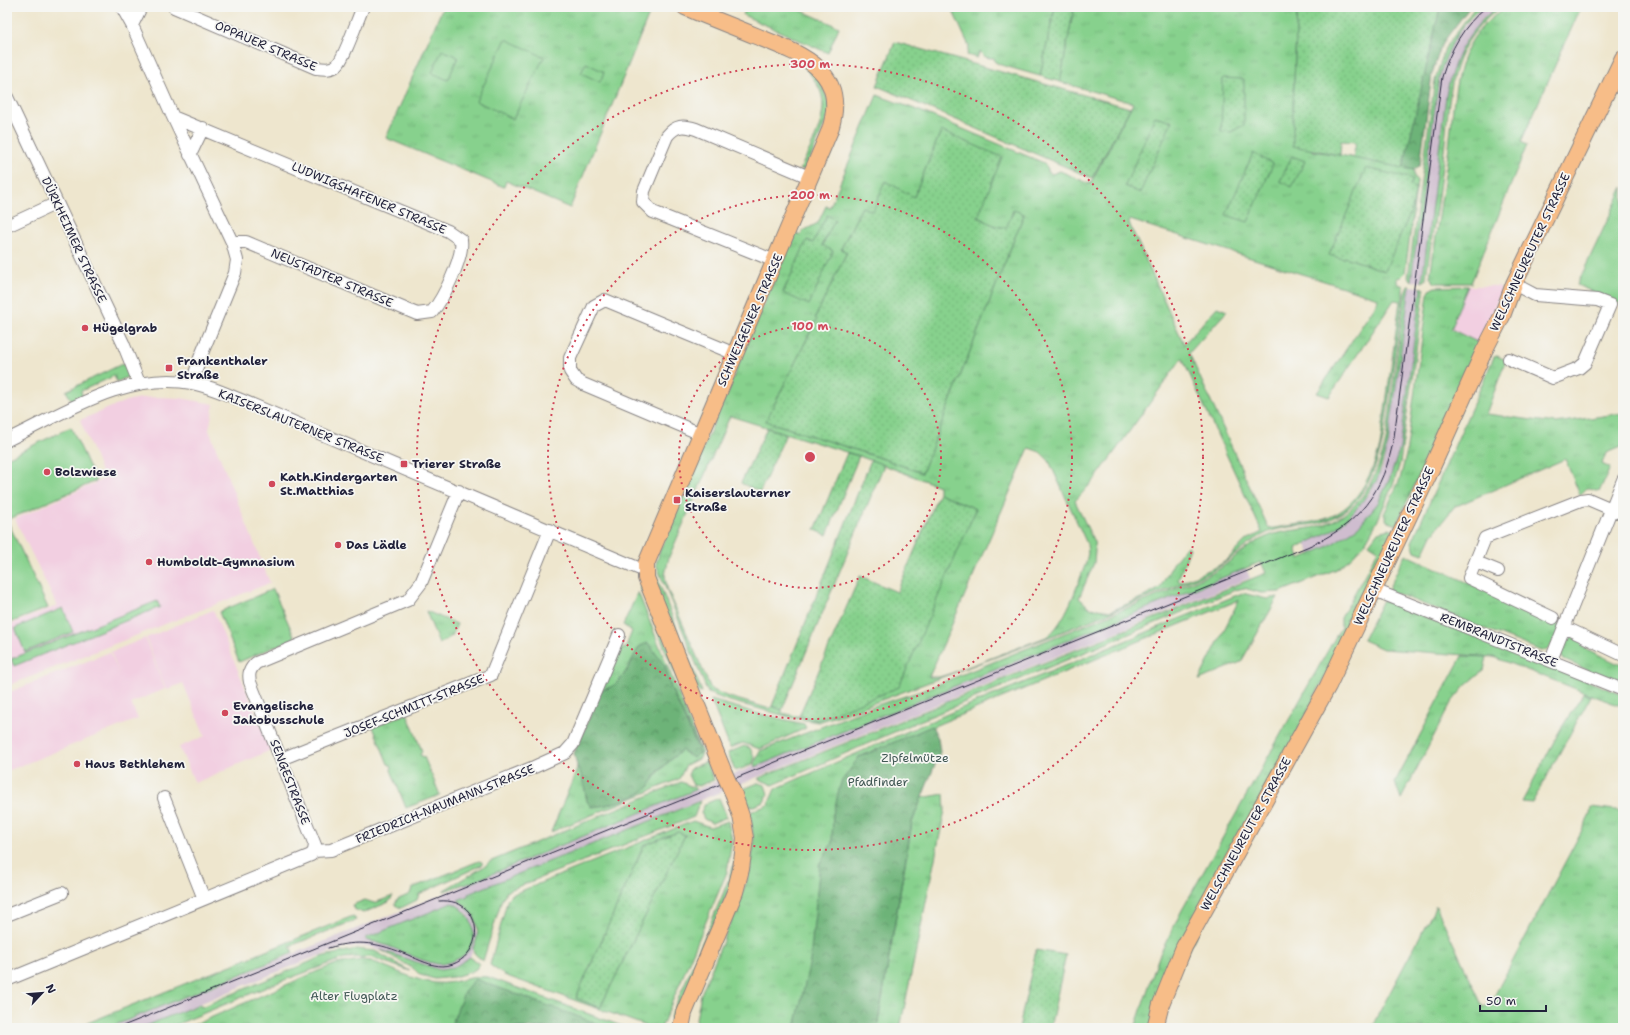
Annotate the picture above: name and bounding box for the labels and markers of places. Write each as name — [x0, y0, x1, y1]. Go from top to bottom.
place label: Hügelgrab — [93, 320, 157, 336]
marker: Hügelgrab — [80, 323, 90, 333]
place label: Frankenthaler Straße — [177, 353, 268, 383]
marker: Frankenthaler Straße — [164, 363, 174, 373]
centre of rings — [803, 450, 817, 464]
place label: Trierer Straße — [412, 456, 501, 472]
marker: Trierer Straße — [399, 459, 409, 469]
place label: Bolzwiese — [55, 464, 117, 480]
marker: Bolzwiese — [42, 467, 52, 477]
place label: Kath.Kindergarten St.Matthias — [280, 469, 397, 499]
marker: Kath.Kindergarten St.Matthias — [267, 479, 277, 489]
place label: Kaiserslauterner Straße — [685, 485, 791, 515]
marker: Kaiserslauterner Straße — [672, 495, 682, 505]
place label: Das Lädle — [346, 537, 407, 553]
marker: Das Lädle — [333, 540, 343, 550]
place label: Humboldt-Gymnasium — [157, 554, 295, 570]
marker: Humboldt-Gymnasium — [144, 557, 154, 567]
place label: Evangelische Jakobusschule — [233, 698, 325, 728]
marker: Evangelische Jakobusschule — [220, 708, 230, 718]
place label: Haus Bethlehem — [85, 756, 185, 772]
marker: Haus Bethlehem — [72, 759, 82, 769]

